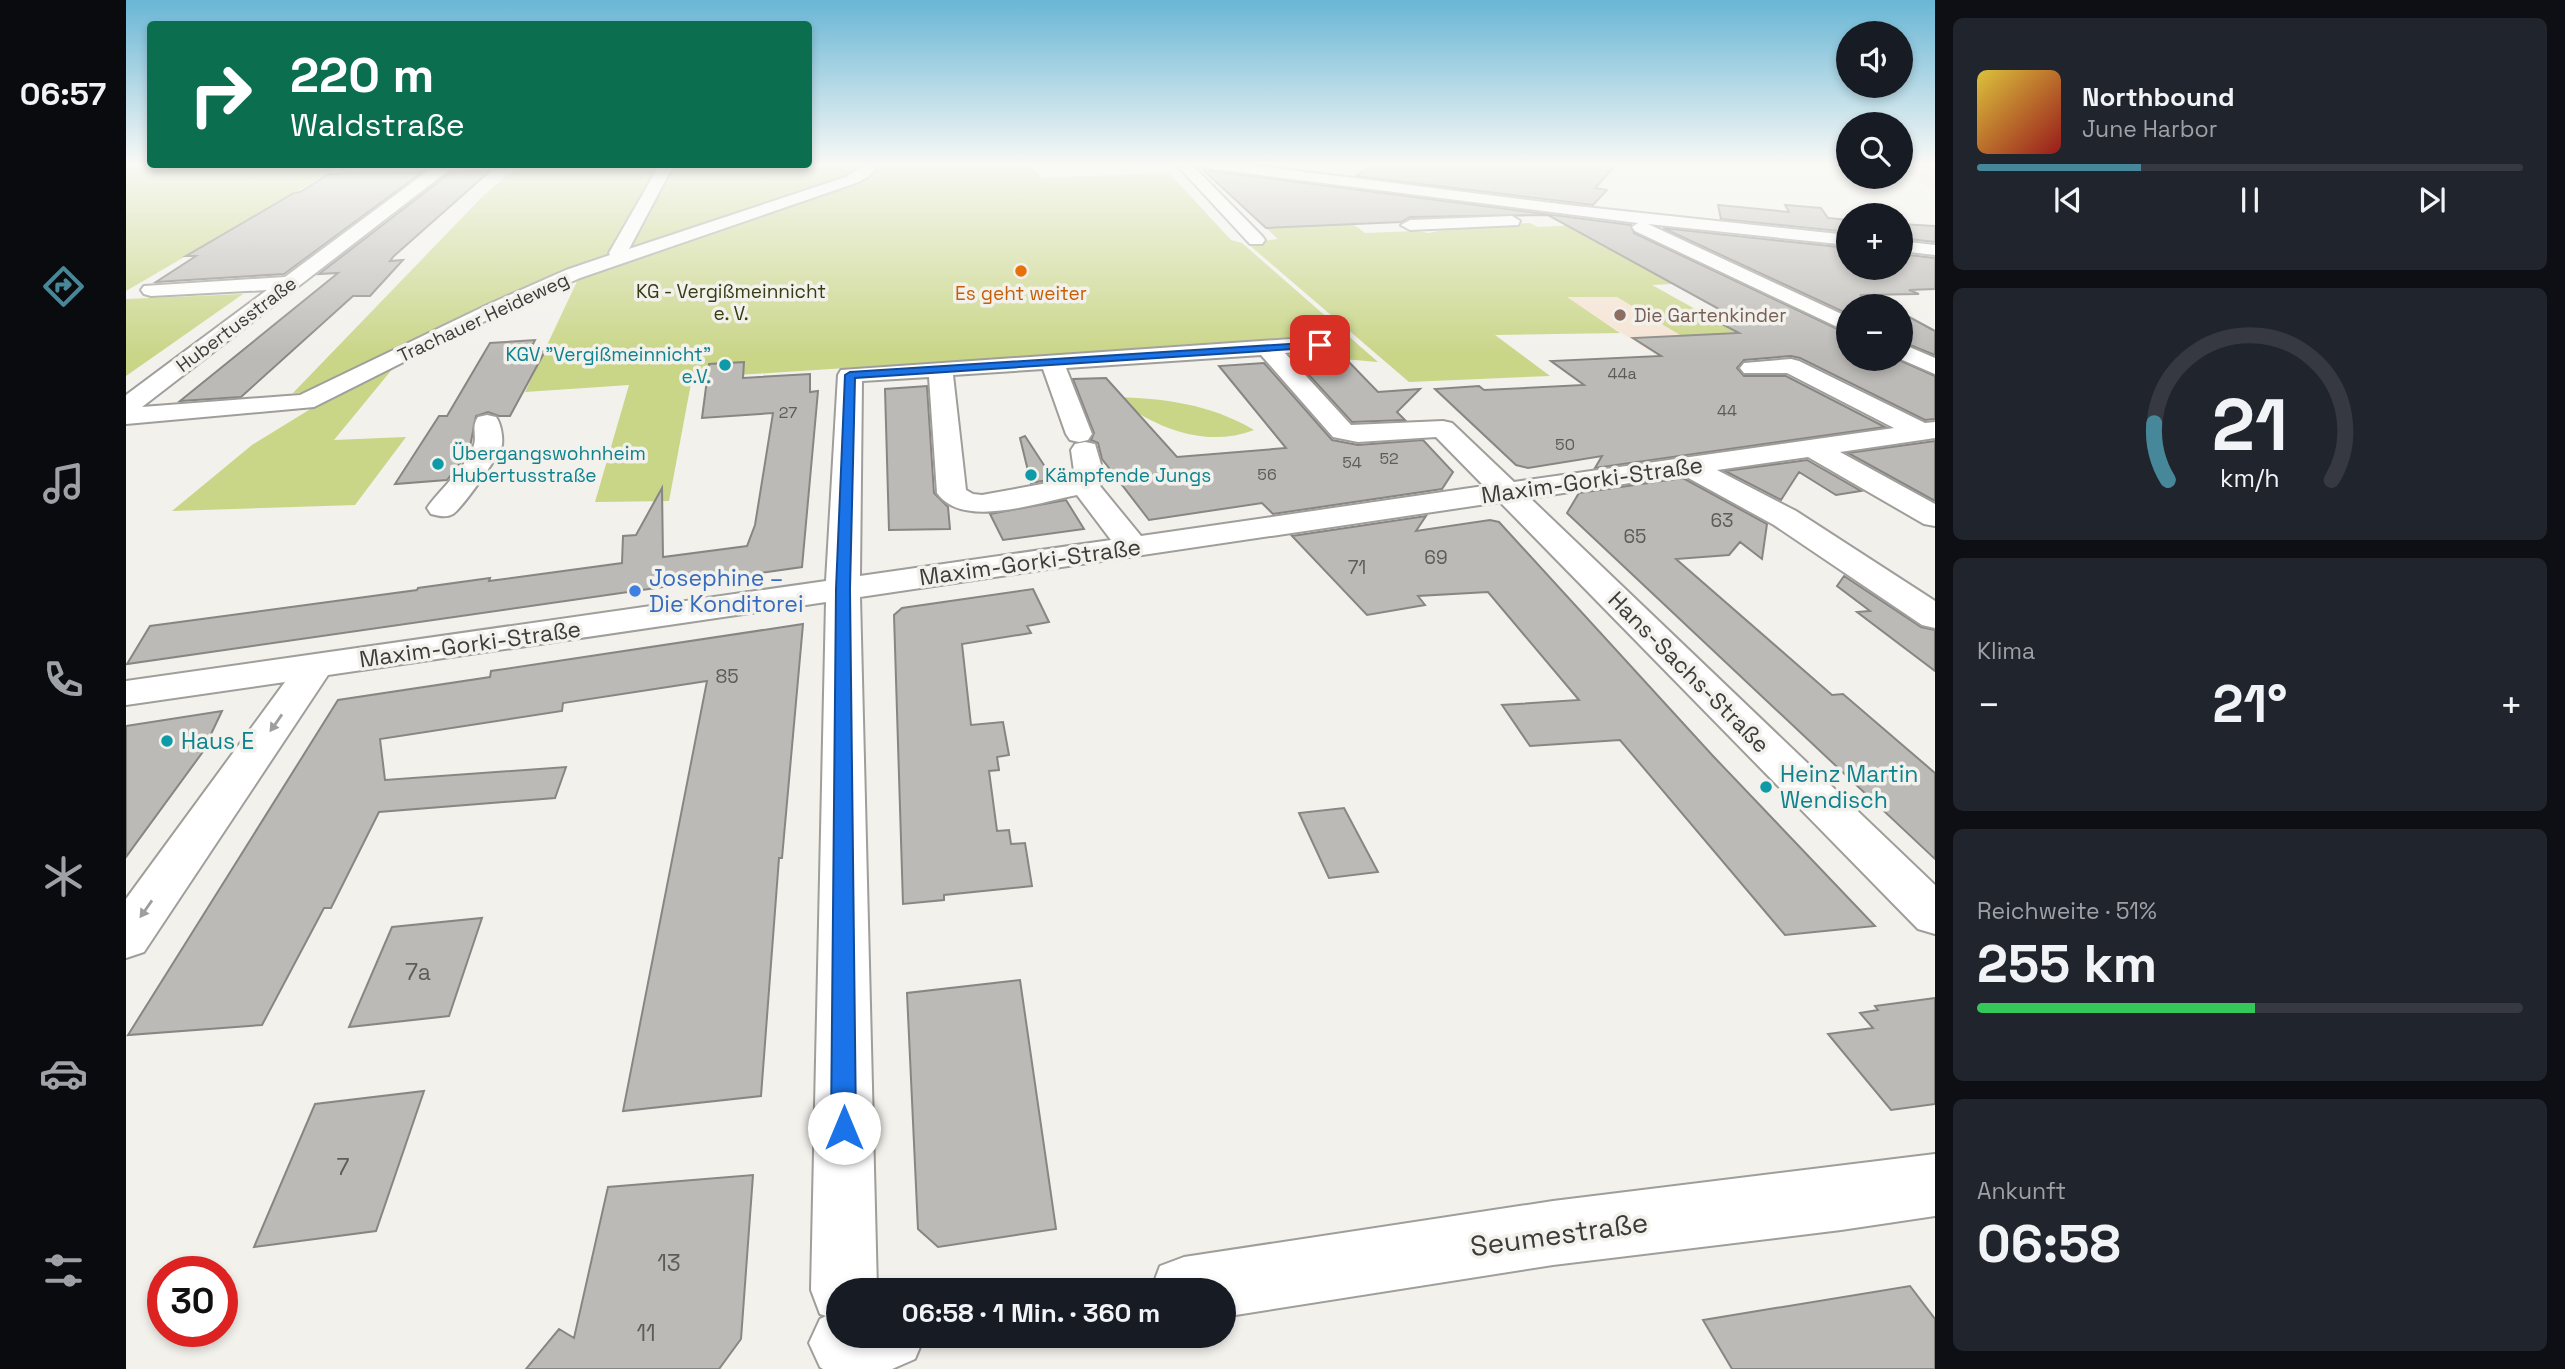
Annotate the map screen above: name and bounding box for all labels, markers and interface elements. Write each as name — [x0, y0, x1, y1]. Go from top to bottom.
map controls — [1836, 21, 1913, 371]
button: sound — [1836, 21, 1913, 98]
text: 220 m — [290, 44, 434, 106]
icon: right — [175, 49, 266, 140]
text: 06:57 — [20, 74, 106, 114]
text: Northbound — [2082, 80, 2235, 114]
text: Waldstraße — [290, 105, 465, 145]
button: search — [1836, 112, 1913, 189]
text: June Harbor — [2082, 114, 2217, 144]
icon: previous — [2049, 181, 2087, 219]
icon: pause — [2231, 181, 2269, 219]
icon: next — [2413, 181, 2451, 219]
button: + — [1836, 203, 1913, 280]
icon: directions — [39, 262, 88, 311]
marker: Es geht weiter — [1013, 263, 1029, 279]
street label: Trachauer Heideweg — [394, 267, 573, 368]
street label: Hubertusstraße — [171, 271, 302, 378]
park label: KG - Vergißmeinnicht e. V. — [636, 279, 826, 326]
place label: Es geht weiter — [955, 281, 1087, 306]
button: − — [1836, 294, 1913, 371]
place label: Die Gartenkinder — [1634, 303, 1786, 328]
marker: Die Gartenkinder — [1612, 307, 1628, 323]
pin — [1290, 315, 1350, 375]
icon: arrive — [1301, 326, 1339, 364]
place label: KGV "Vergißmeinnicht" e.V. — [506, 342, 711, 389]
marker: KGV "Vergißmeinnicht" e.V. — [717, 357, 733, 373]
house number: 44a — [1607, 363, 1637, 384]
text: 21 — [2212, 379, 2288, 472]
house number: 44 — [1717, 400, 1737, 421]
house number: 27 — [779, 402, 797, 423]
house number: 50 — [1555, 434, 1575, 455]
place label: Übergangswohnheim Hubertusstraße — [452, 441, 646, 488]
house number: 52 — [1379, 448, 1399, 469]
street label: Maxim-Gorki-Straße — [1479, 450, 1705, 510]
house number: 54 — [1342, 452, 1362, 473]
marker: Übergangswohnheim Hubertusstraße — [430, 456, 446, 472]
icon: music — [39, 459, 88, 508]
text: km/h — [2220, 462, 2280, 494]
place label: Kämpfende Jungs — [1045, 463, 1211, 488]
house number: 56 — [1257, 464, 1277, 485]
marker: Kämpfende Jungs — [1023, 467, 1039, 483]
house number: 63 — [1710, 508, 1734, 533]
house number: 65 — [1623, 524, 1647, 549]
street label: Maxim-Gorki-Straße — [917, 532, 1143, 592]
house number: 69 — [1424, 545, 1448, 570]
house number: 71 — [1348, 555, 1366, 580]
place label: Josephine – Die Konditorei — [649, 563, 804, 619]
marker: Josephine – Die Konditorei — [627, 583, 643, 599]
street label: Hans-Sachs-Straße — [1602, 585, 1776, 759]
street label: Maxim-Gorki-Straße — [357, 614, 583, 674]
text: Klima — [1977, 636, 2035, 666]
icon: phone — [39, 655, 88, 704]
house number: 85 — [715, 664, 739, 689]
text: 21° — [2213, 671, 2287, 737]
text: − — [1977, 681, 2001, 729]
text: + — [2499, 681, 2523, 729]
one-way arrow — [270, 713, 283, 733]
place label: Haus E — [181, 726, 254, 756]
marker: Haus E — [159, 733, 175, 749]
place label: Heinz Martin Wendisch — [1780, 759, 1918, 815]
marker: Heinz Martin Wendisch — [1758, 779, 1774, 795]
icon: climate — [39, 852, 88, 901]
text: Reichweite · 51% — [1977, 896, 2157, 926]
one-way arrow — [139, 900, 153, 918]
text: 255 km — [1977, 931, 2157, 997]
house number: 7a — [405, 957, 431, 987]
icon: car — [39, 1049, 88, 1098]
position arrow — [807, 1091, 881, 1165]
house number: 7 — [337, 1152, 350, 1182]
text: Ankunft — [1977, 1176, 2066, 1206]
street label: Seumestraße — [1468, 1204, 1650, 1264]
text: 06:58 — [1977, 1211, 2121, 1277]
icon: filters — [39, 1246, 88, 1295]
house number: 13 — [657, 1248, 681, 1278]
speed limit sign: 30 — [147, 1256, 238, 1347]
text: 06:58 · 1 Min. · 360 m — [902, 1296, 1160, 1330]
house number: 11 — [636, 1318, 656, 1348]

